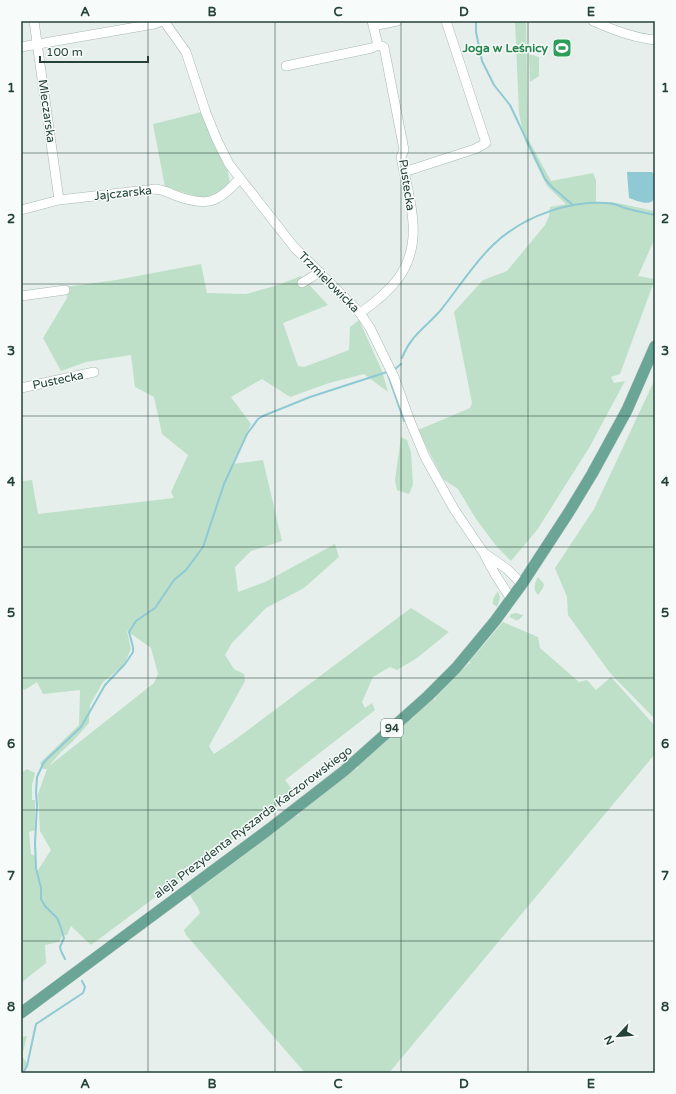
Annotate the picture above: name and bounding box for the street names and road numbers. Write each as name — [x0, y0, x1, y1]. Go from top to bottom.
street label: Mleczarska — [36, 78, 58, 144]
street label: Pustecka — [396, 158, 418, 212]
street label: Jajczarska — [93, 183, 153, 203]
street label: Trzmielowicka — [296, 249, 362, 315]
street label: Pustecka — [31, 368, 85, 392]
road number: 94 — [381, 719, 403, 737]
street label: aleja Prezydenta Ryszarda Kaczorowskiego — [151, 743, 355, 901]

